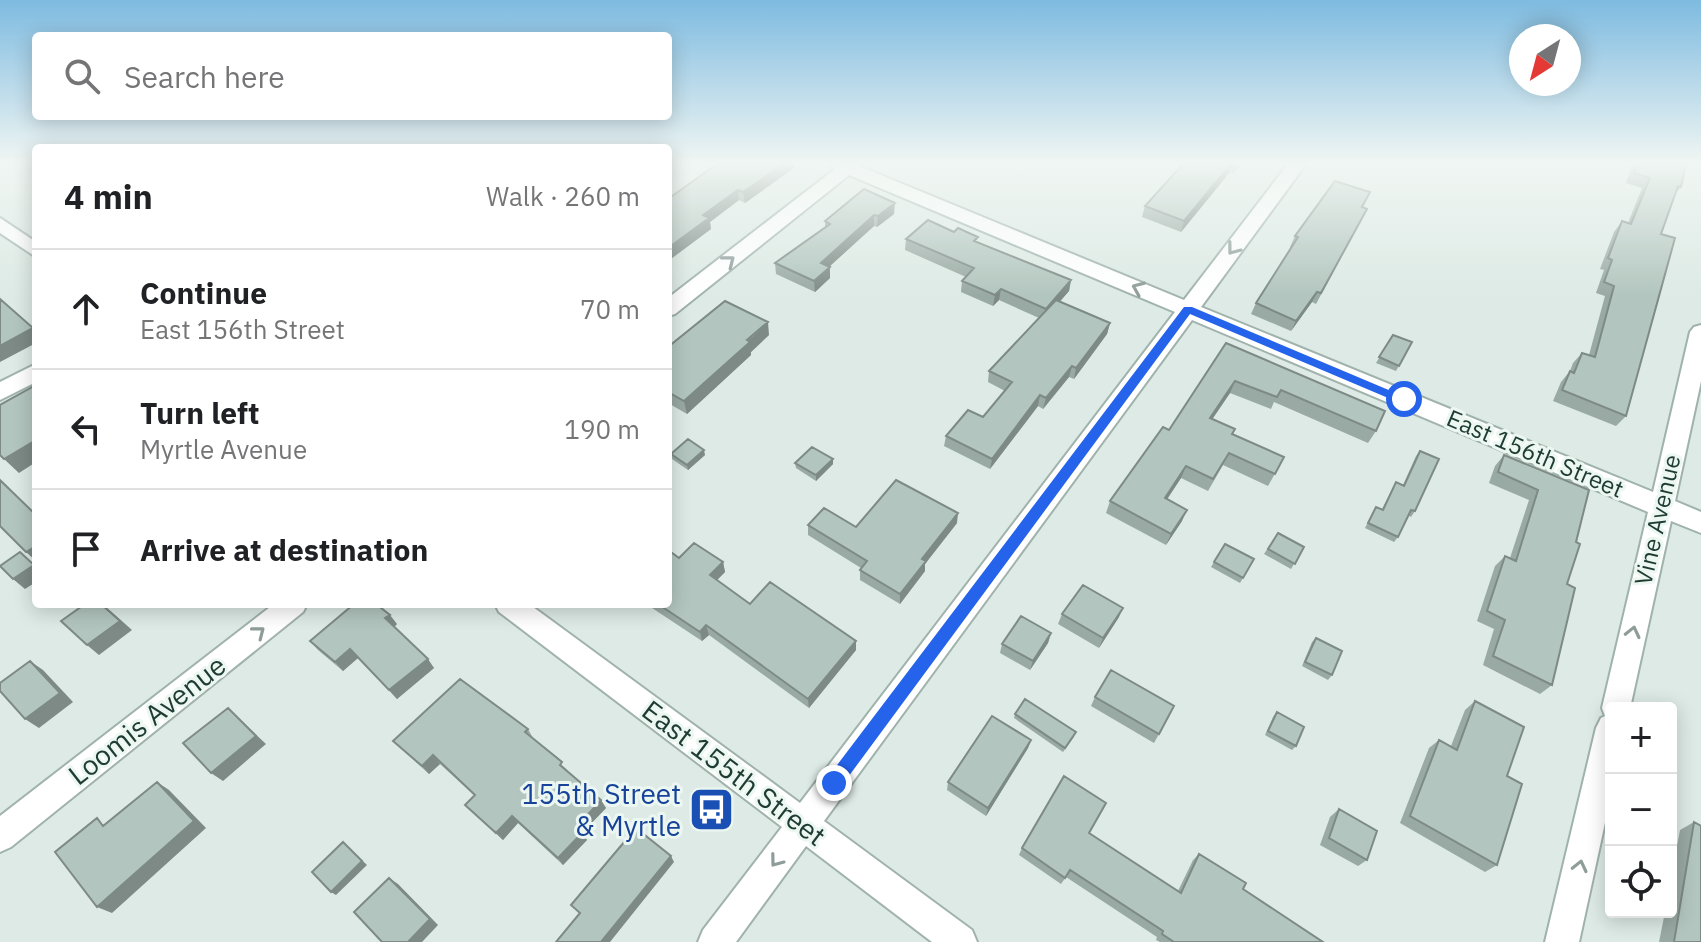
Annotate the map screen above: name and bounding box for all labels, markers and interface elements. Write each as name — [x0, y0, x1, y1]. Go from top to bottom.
north arrow — [1509, 24, 1581, 96]
search box — [32, 32, 672, 120]
icon: search — [60, 54, 104, 98]
text: Search here — [124, 57, 285, 96]
text: 4 min — [64, 174, 153, 218]
text: Walk · 260 m — [486, 179, 640, 213]
one-way arrow — [1228, 240, 1243, 255]
one-way arrow — [720, 256, 734, 271]
text: Continue — [140, 273, 267, 312]
one-way arrow — [1132, 282, 1146, 298]
icon: ahead — [64, 287, 108, 331]
text: 70 m — [580, 292, 640, 326]
text: East 156th Street — [140, 312, 345, 346]
route start — [1386, 381, 1422, 417]
text: Turn left — [140, 393, 259, 432]
street label: East 156th Street — [1442, 401, 1629, 505]
icon: left — [64, 407, 108, 451]
text: 190 m — [564, 412, 640, 446]
text: Myrtle Avenue — [140, 432, 307, 466]
street label: Vine Avenue — [1626, 451, 1688, 588]
icon: arrive — [64, 527, 108, 571]
text: Arrive at destination — [140, 530, 428, 569]
one-way arrow — [1624, 626, 1641, 639]
one-way arrow — [250, 627, 265, 641]
street label: Loomis Avenue — [60, 646, 233, 793]
street label: East 155th Street — [635, 691, 834, 854]
map controls — [1605, 702, 1677, 918]
button: + — [1605, 702, 1677, 774]
route end — [816, 765, 852, 801]
button: − — [1605, 774, 1677, 846]
place label: 155th Street & Myrtle — [521, 775, 681, 844]
bus stop icon: 155th Street & Myrtle — [688, 786, 736, 834]
button: locate — [1605, 846, 1677, 918]
one-way arrow — [771, 852, 785, 867]
one-way arrow — [1571, 860, 1588, 873]

